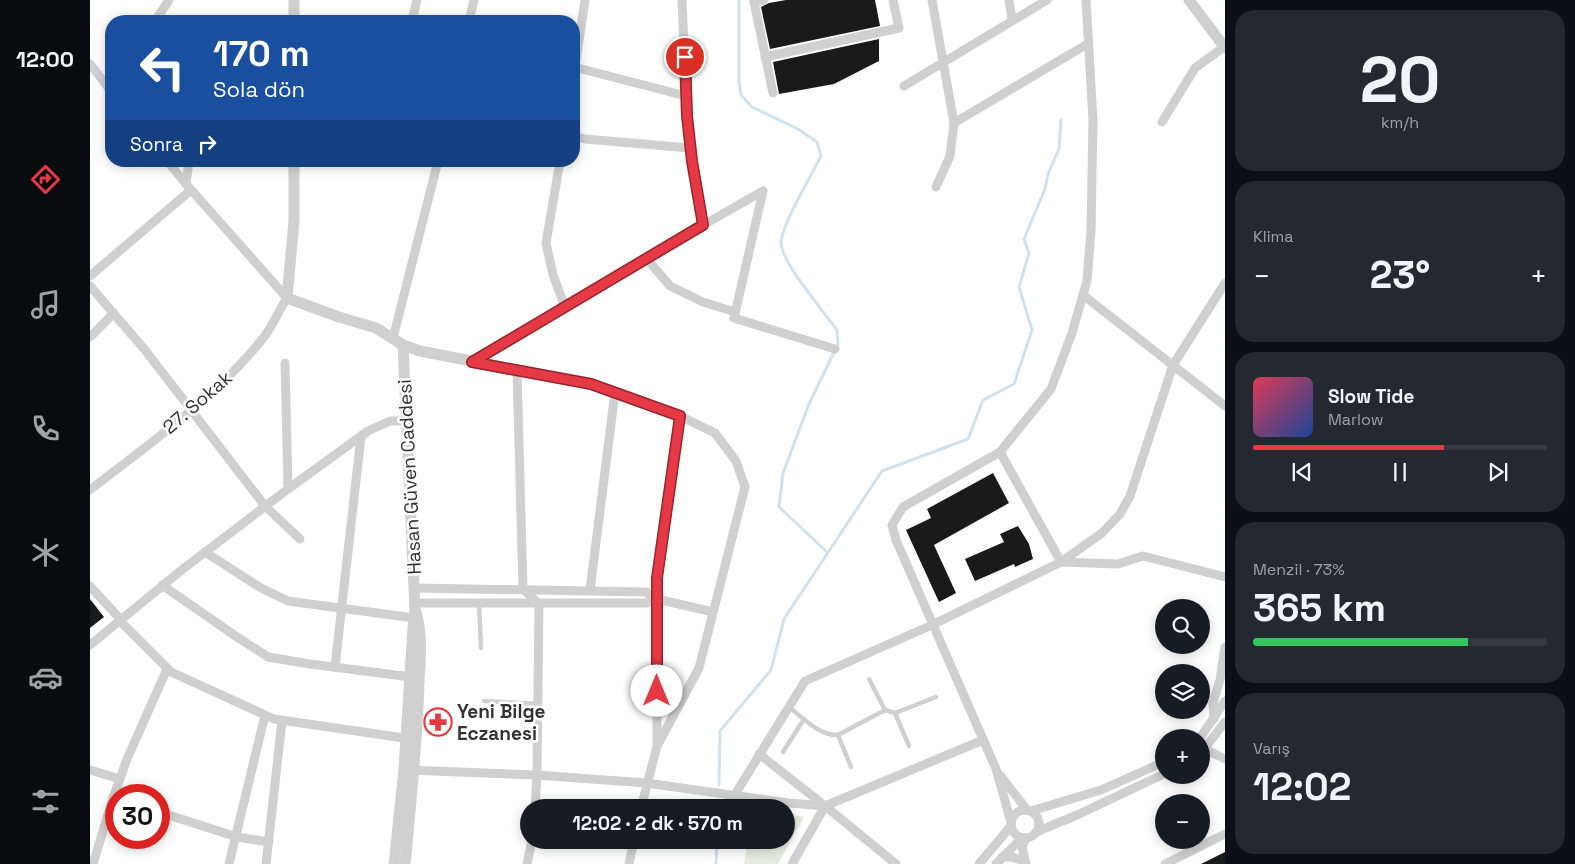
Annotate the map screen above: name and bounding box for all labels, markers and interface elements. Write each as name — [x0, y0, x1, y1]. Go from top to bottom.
text: 170 m — [213, 32, 310, 76]
icon: left — [130, 35, 195, 100]
pin — [664, 36, 706, 78]
text: 20 — [1360, 38, 1440, 121]
icon: arrive — [671, 43, 699, 71]
text: 12:00 — [16, 45, 74, 73]
text: Sola dön — [213, 75, 305, 103]
text: km/h — [1381, 112, 1419, 133]
icon: right — [193, 130, 221, 158]
text: Sonra — [130, 132, 183, 157]
icon: directions — [28, 162, 63, 197]
text: Klima — [1253, 226, 1294, 247]
text: 23° — [1370, 251, 1430, 299]
text: − — [1253, 258, 1270, 294]
text: + — [1530, 258, 1547, 294]
icon: music — [28, 287, 63, 322]
street label: 27. Sokak — [157, 365, 237, 439]
street label: Hasan Güven Caddesi — [392, 379, 427, 575]
text: Slow Tide — [1328, 384, 1414, 409]
text: Marlow — [1328, 409, 1384, 430]
icon: phone — [28, 411, 63, 446]
icon: previous — [1288, 458, 1316, 486]
icon: pause — [1386, 458, 1414, 486]
icon: next — [1484, 458, 1512, 486]
icon: climate — [28, 535, 63, 570]
text: Menzil · 73% — [1253, 559, 1345, 580]
text: 365 km — [1253, 584, 1386, 632]
map controls — [1155, 599, 1210, 849]
button: search — [1155, 599, 1210, 654]
icon: car — [28, 660, 63, 695]
position arrow — [630, 664, 682, 716]
button: layers — [1155, 664, 1210, 719]
place label: Yeni Bilge Eczanesi — [457, 699, 546, 746]
pharmacy icon: Yeni Bilge Eczanesi — [423, 707, 453, 737]
button: + — [1155, 729, 1210, 784]
text: Varış — [1253, 738, 1290, 759]
text: 12:02 — [1253, 763, 1351, 811]
icon: filters — [28, 784, 63, 819]
speed limit sign: 30 — [105, 784, 170, 849]
button: − — [1155, 794, 1210, 849]
text: 12:02 · 2 dk · 570 m — [572, 811, 743, 836]

